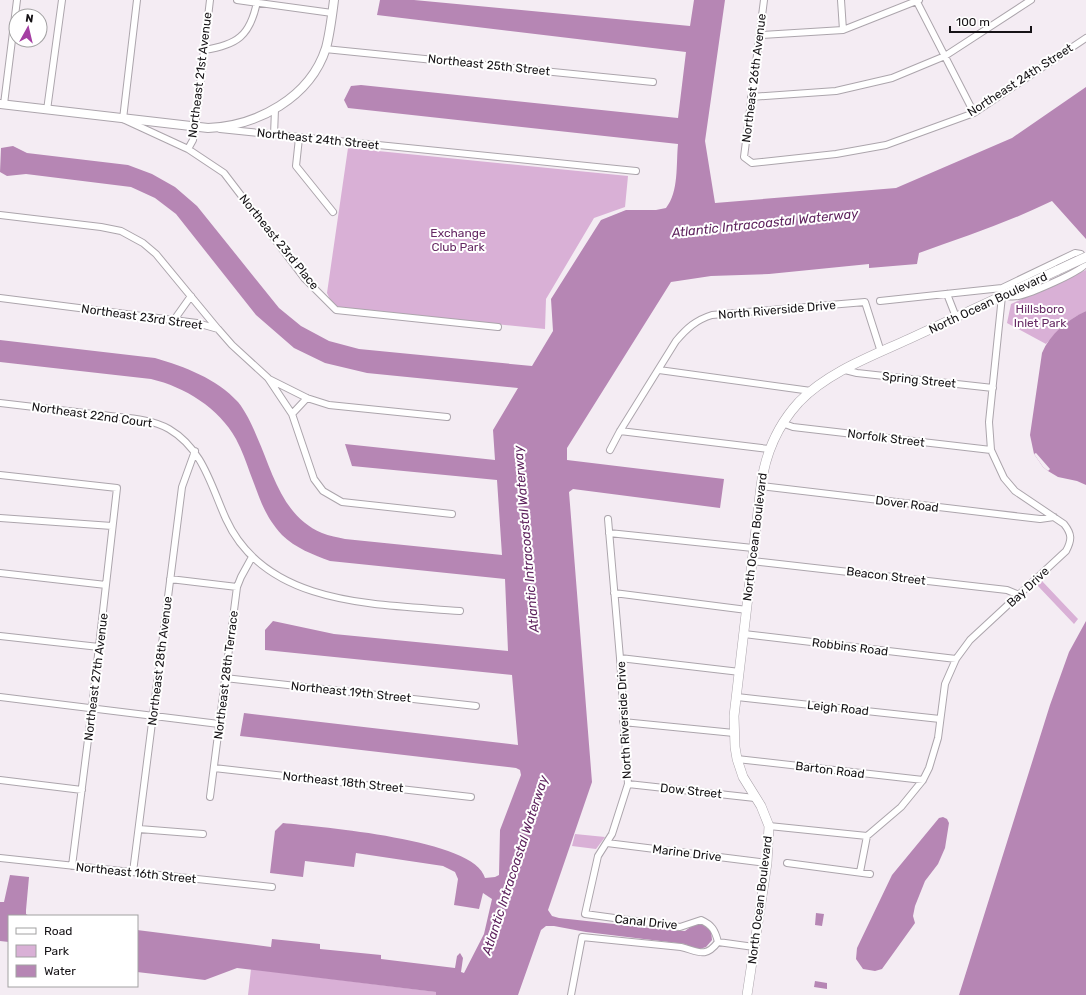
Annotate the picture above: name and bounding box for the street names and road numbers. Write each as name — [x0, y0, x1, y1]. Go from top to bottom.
street label: Northeast 21st Avenue — [185, 11, 215, 139]
street label: Northeast 26th Avenue — [739, 12, 769, 143]
street label: Northeast 24th Street — [965, 40, 1076, 119]
street label: Northeast 25th Street — [427, 52, 551, 78]
street label: Northeast 24th Street — [256, 126, 380, 152]
street label: Northeast 23rd Place — [236, 192, 322, 293]
street label: North Ocean Boulevard — [926, 269, 1050, 337]
street label: North Riverside Drive — [718, 298, 837, 322]
street label: Northeast 23rd Street — [80, 302, 204, 332]
street label: Spring Street — [881, 369, 957, 391]
street label: Northeast 22nd Court — [31, 400, 154, 430]
street label: Norfolk Street — [847, 426, 926, 450]
street label: North Ocean Boulevard — [740, 472, 770, 602]
street label: Dover Road — [875, 493, 939, 515]
street label: Beacon Street — [846, 564, 927, 588]
street label: Bay Drive — [1004, 564, 1052, 610]
street label: Northeast 28th Avenue — [145, 595, 175, 726]
street label: Northeast 28th Terrace — [211, 610, 241, 740]
street label: Northeast 27th Avenue — [81, 612, 111, 742]
street label: Robbins Road — [811, 635, 889, 659]
street label: North Riverside Drive — [614, 660, 634, 779]
street label: Northeast 19th Street — [290, 679, 412, 705]
street label: Leigh Road — [806, 698, 870, 718]
street label: Barton Road — [795, 759, 865, 781]
street label: Northeast 18th Street — [282, 769, 404, 795]
street label: Dow Street — [659, 781, 723, 801]
street label: North Ocean Boulevard — [745, 835, 775, 965]
street label: Marine Drive — [652, 842, 723, 864]
street label: Northeast 16th Street — [75, 860, 197, 886]
street label: Canal Drive — [614, 912, 678, 932]

